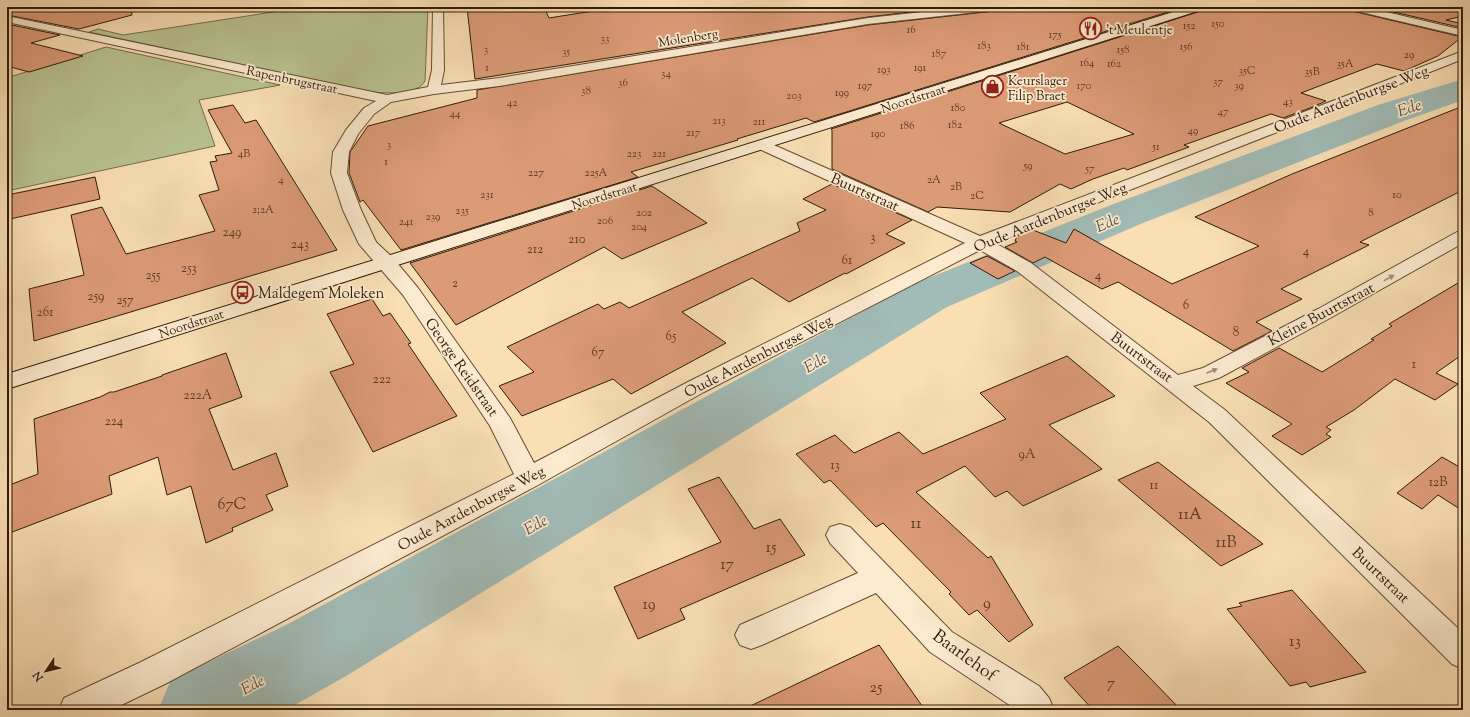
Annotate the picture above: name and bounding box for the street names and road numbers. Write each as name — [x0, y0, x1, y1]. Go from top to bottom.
street label: Molenberg — [657, 25, 719, 53]
street label: Oude Aardenburgse Weg — [1271, 61, 1432, 140]
street label: Rapenbrugstraat — [244, 63, 339, 99]
street label: Noordstraat — [879, 81, 949, 119]
street label: Buurtstraat — [827, 169, 902, 218]
street label: Noordstraat — [570, 178, 640, 215]
street label: Oude Aardenburgse Weg — [971, 178, 1130, 259]
street label: Kleine Buurtstraat — [1265, 278, 1379, 352]
street label: Noordstraat — [157, 306, 227, 344]
street label: Oude Aardenburgse Weg — [681, 311, 836, 404]
street label: George Reidstraat — [419, 314, 503, 421]
street label: Buurtstraat — [1106, 328, 1177, 389]
street label: Oude Aardenburgse Weg — [394, 462, 549, 557]
street label: Buurtstraat — [1346, 543, 1413, 609]
street label: Baarlehof — [926, 624, 1002, 689]

